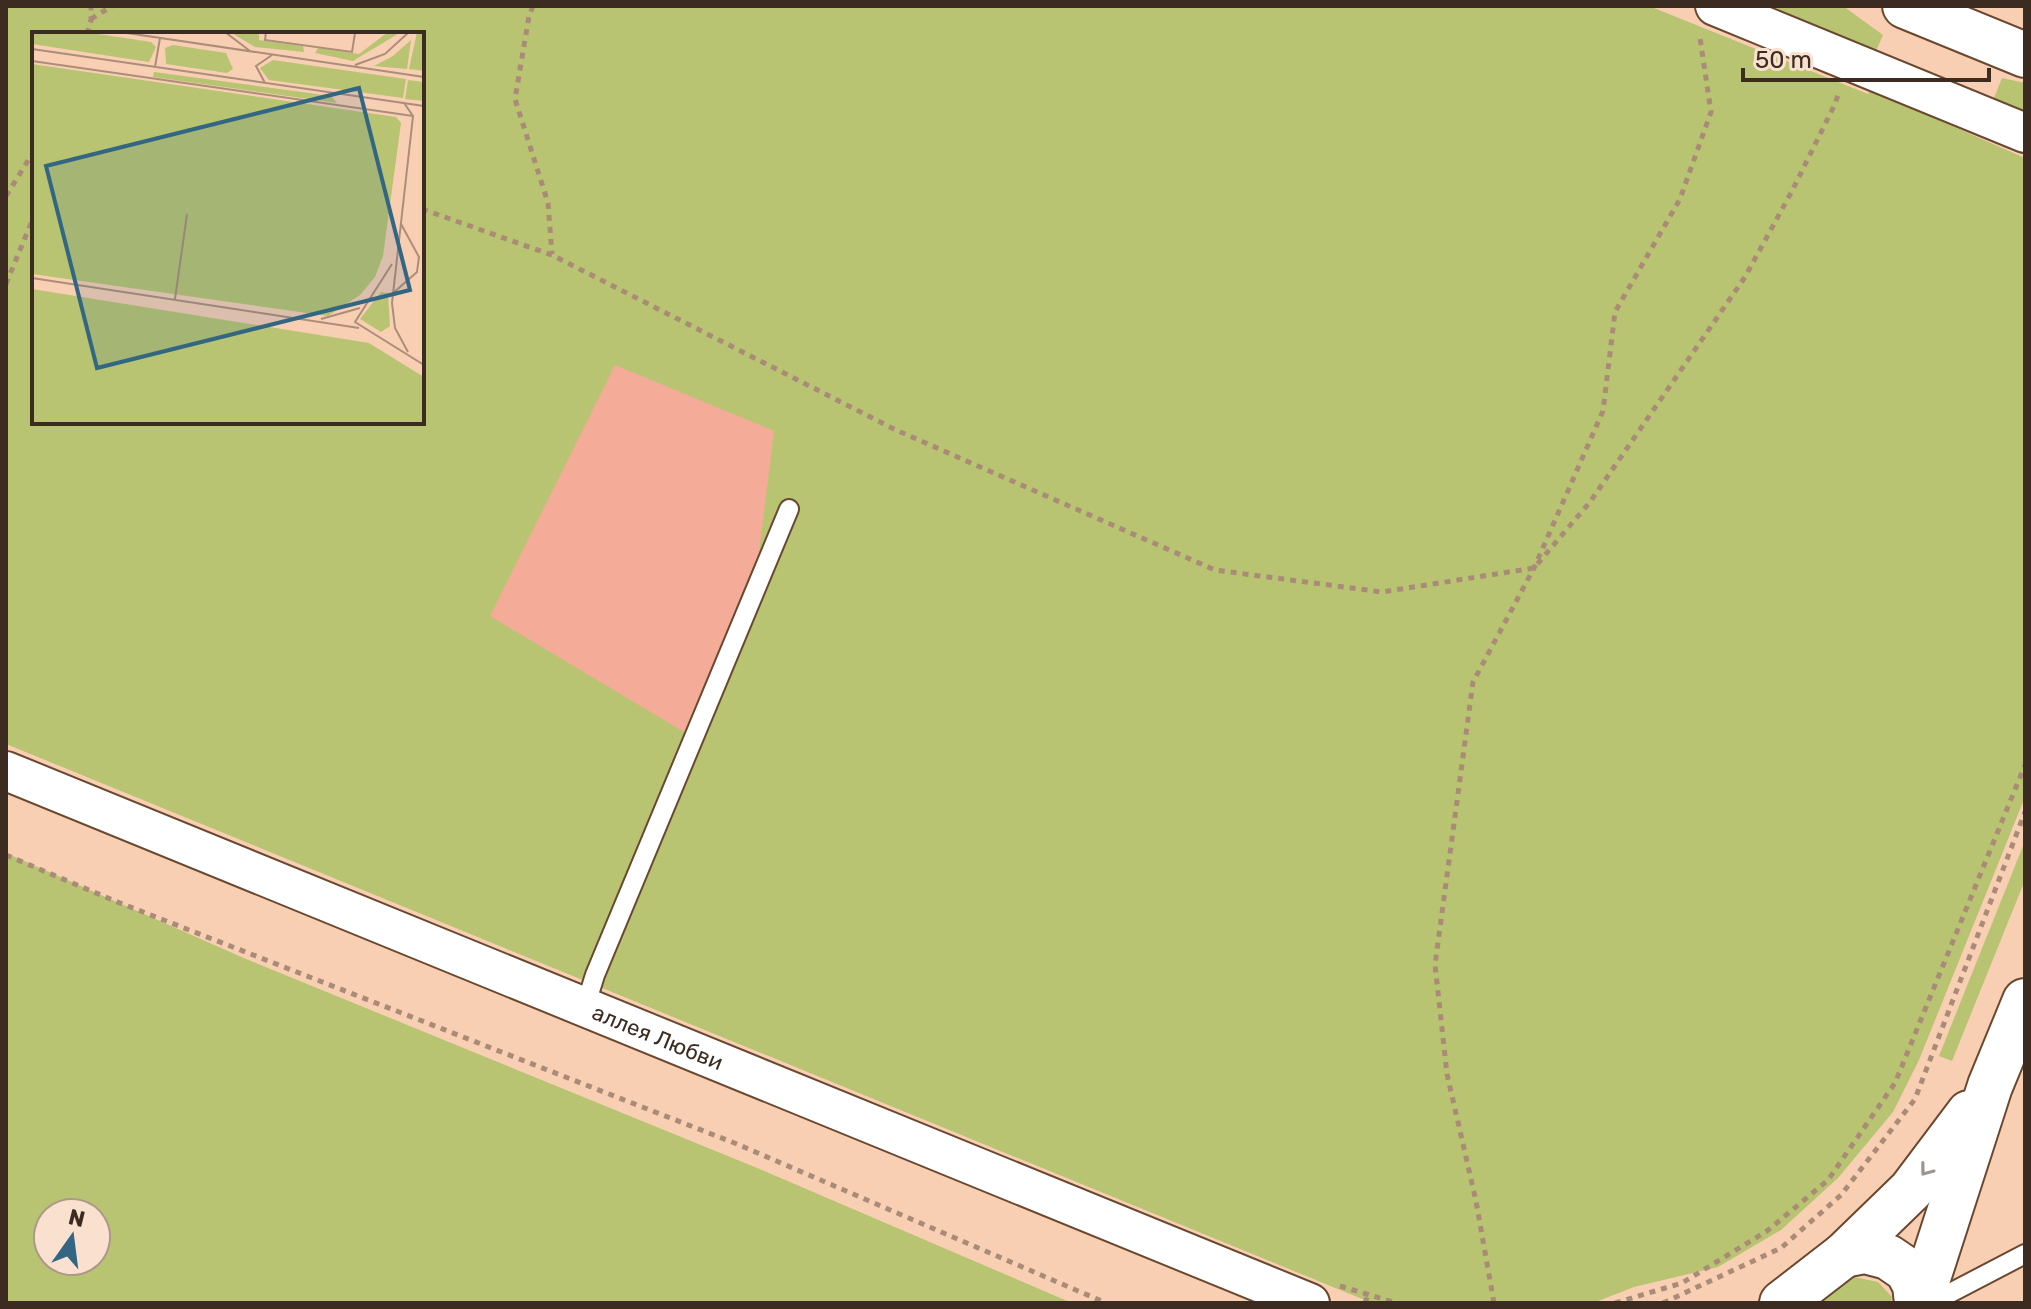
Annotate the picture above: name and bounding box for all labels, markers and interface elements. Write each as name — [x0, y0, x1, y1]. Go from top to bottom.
inset map — [32, 32, 424, 424]
scale bar — [1743, 32, 1989, 82]
text: 50 m — [1755, 46, 1812, 74]
street label: аллея Любви — [588, 998, 727, 1076]
one-way arrow — [1921, 1161, 1935, 1176]
north arrow — [32, 1197, 112, 1277]
text: N — [66, 1203, 88, 1233]

